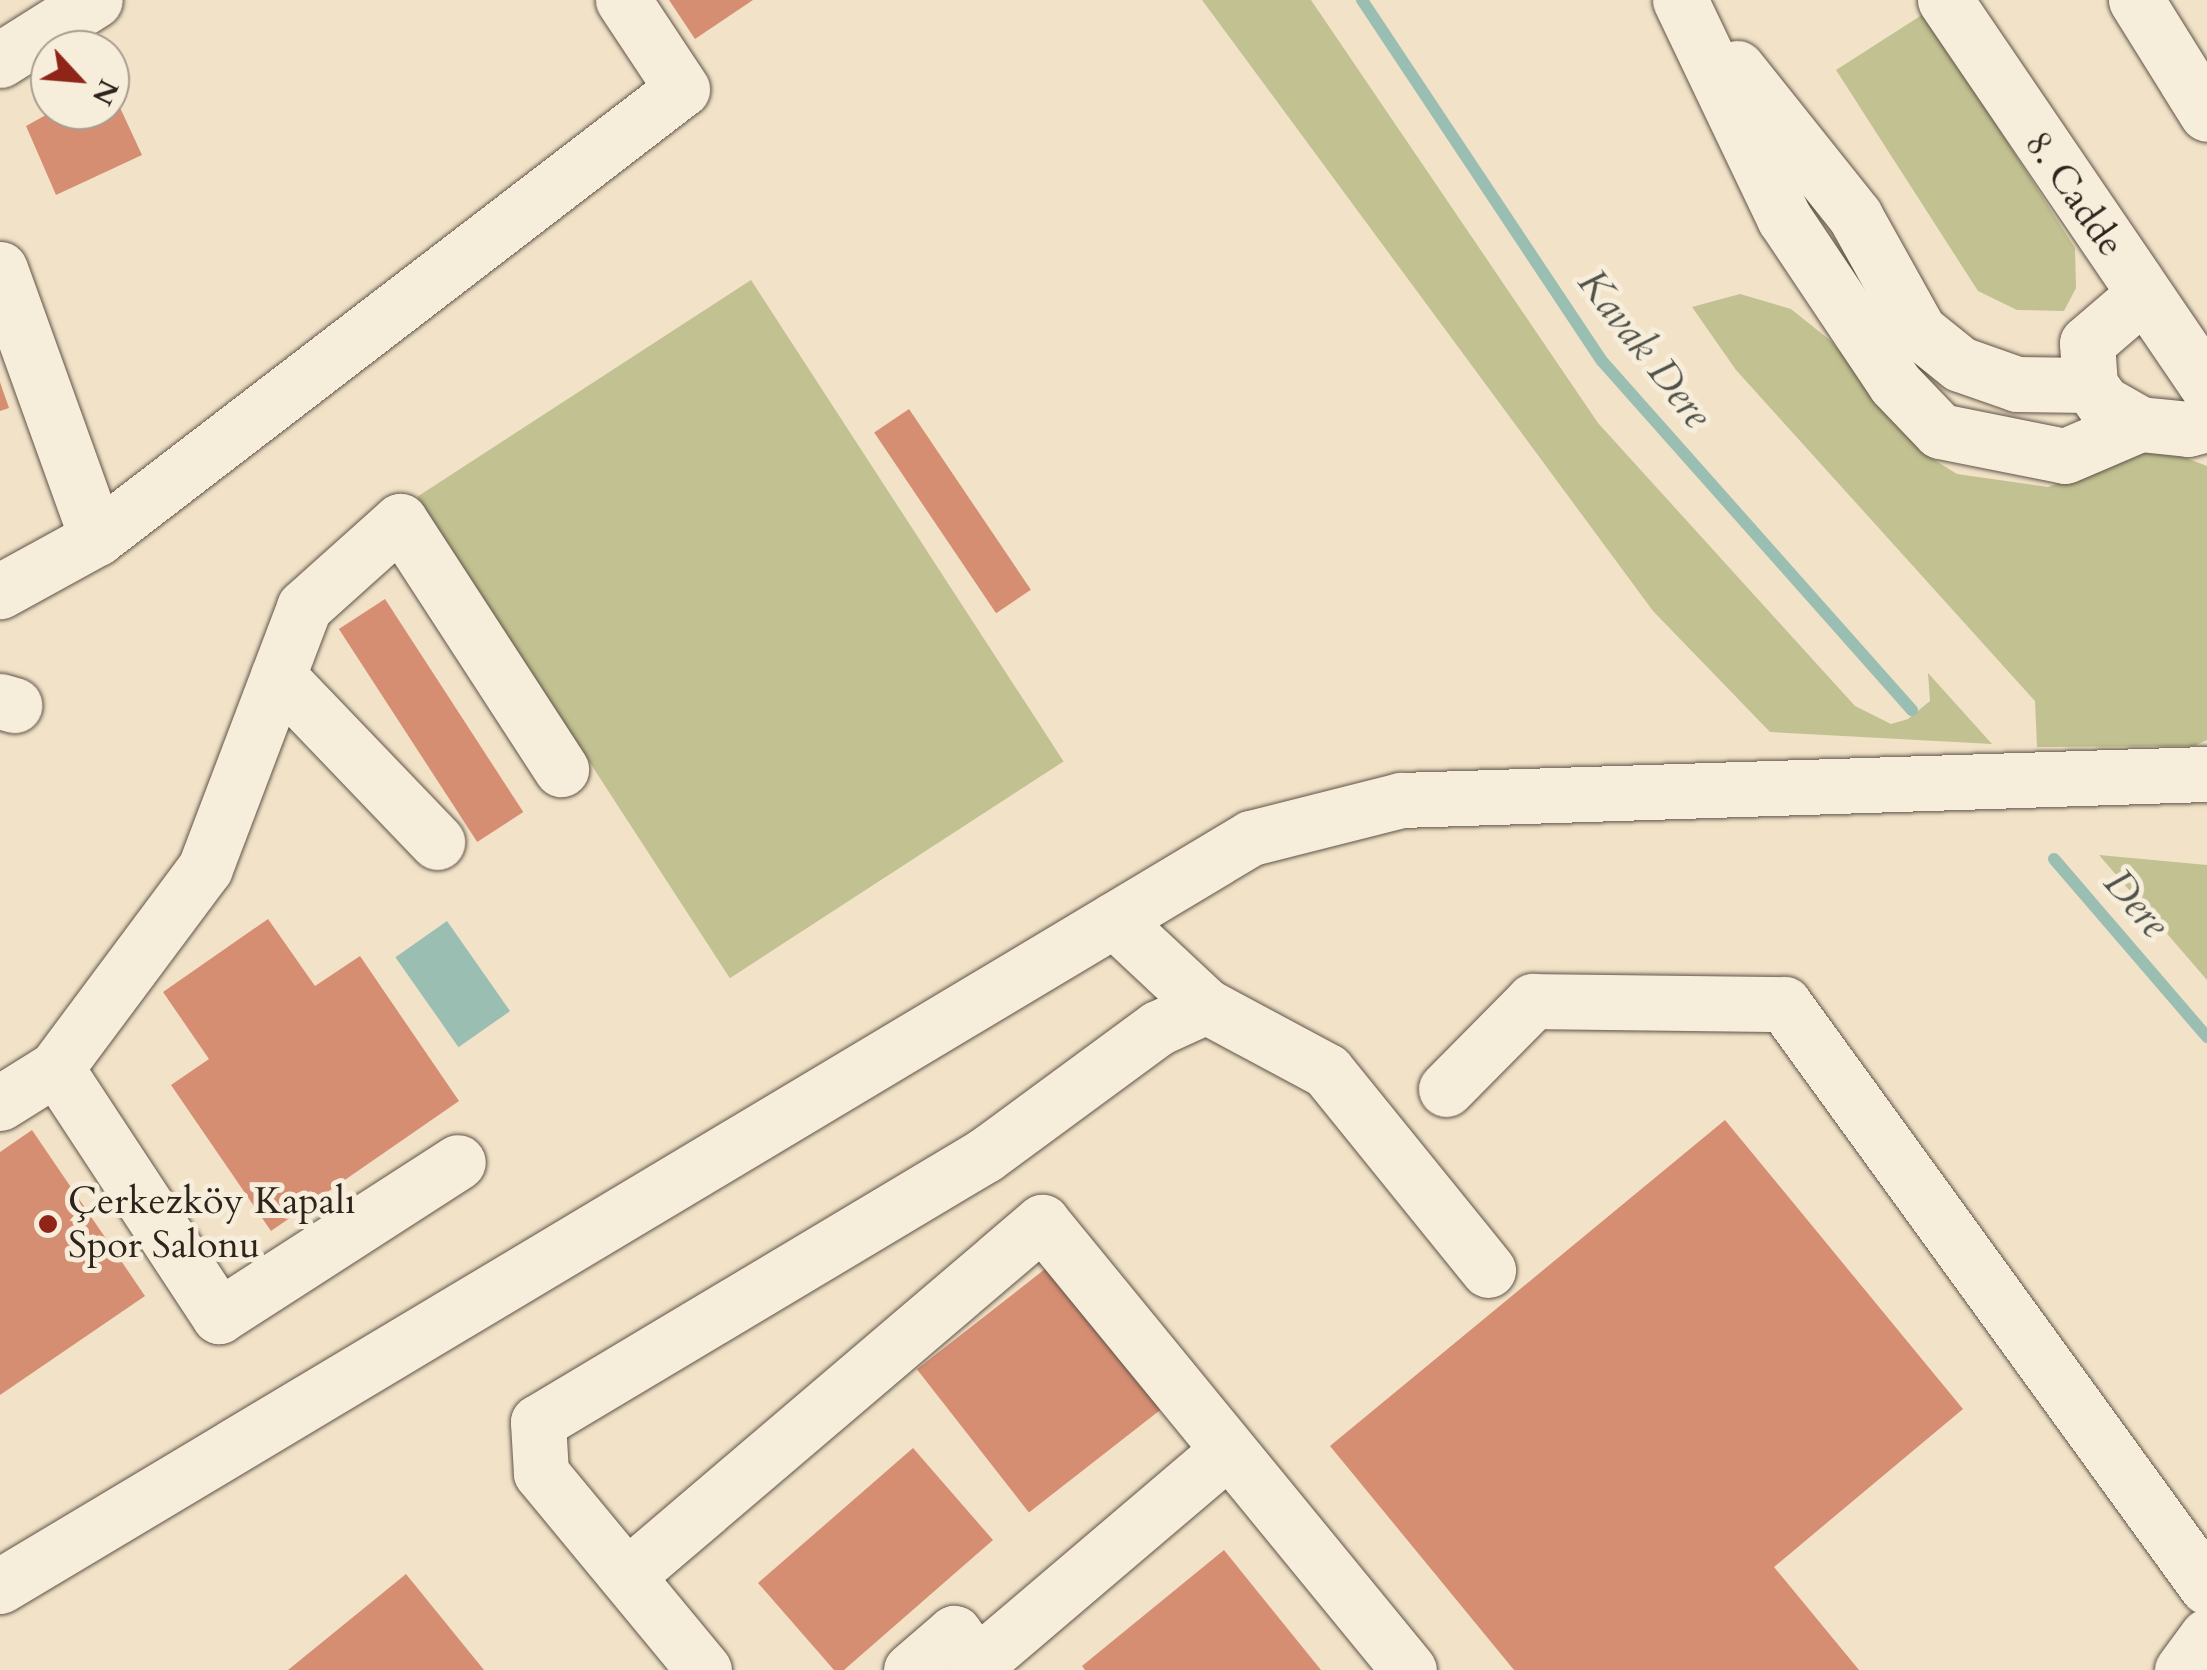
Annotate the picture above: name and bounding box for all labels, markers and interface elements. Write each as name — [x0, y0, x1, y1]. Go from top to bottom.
north arrow — [30, 30, 130, 130]
text: N — [83, 73, 128, 112]
street label: 8. Cadde — [2014, 123, 2134, 265]
water label: Kavak Dere — [1567, 260, 1721, 438]
water label: Dere — [2093, 860, 2179, 948]
place label: Çerkezköy Kapalı Spor Salonu — [68, 1179, 356, 1268]
marker: Çerkezköy Kapalı Spor Salonu — [37, 1213, 59, 1235]

